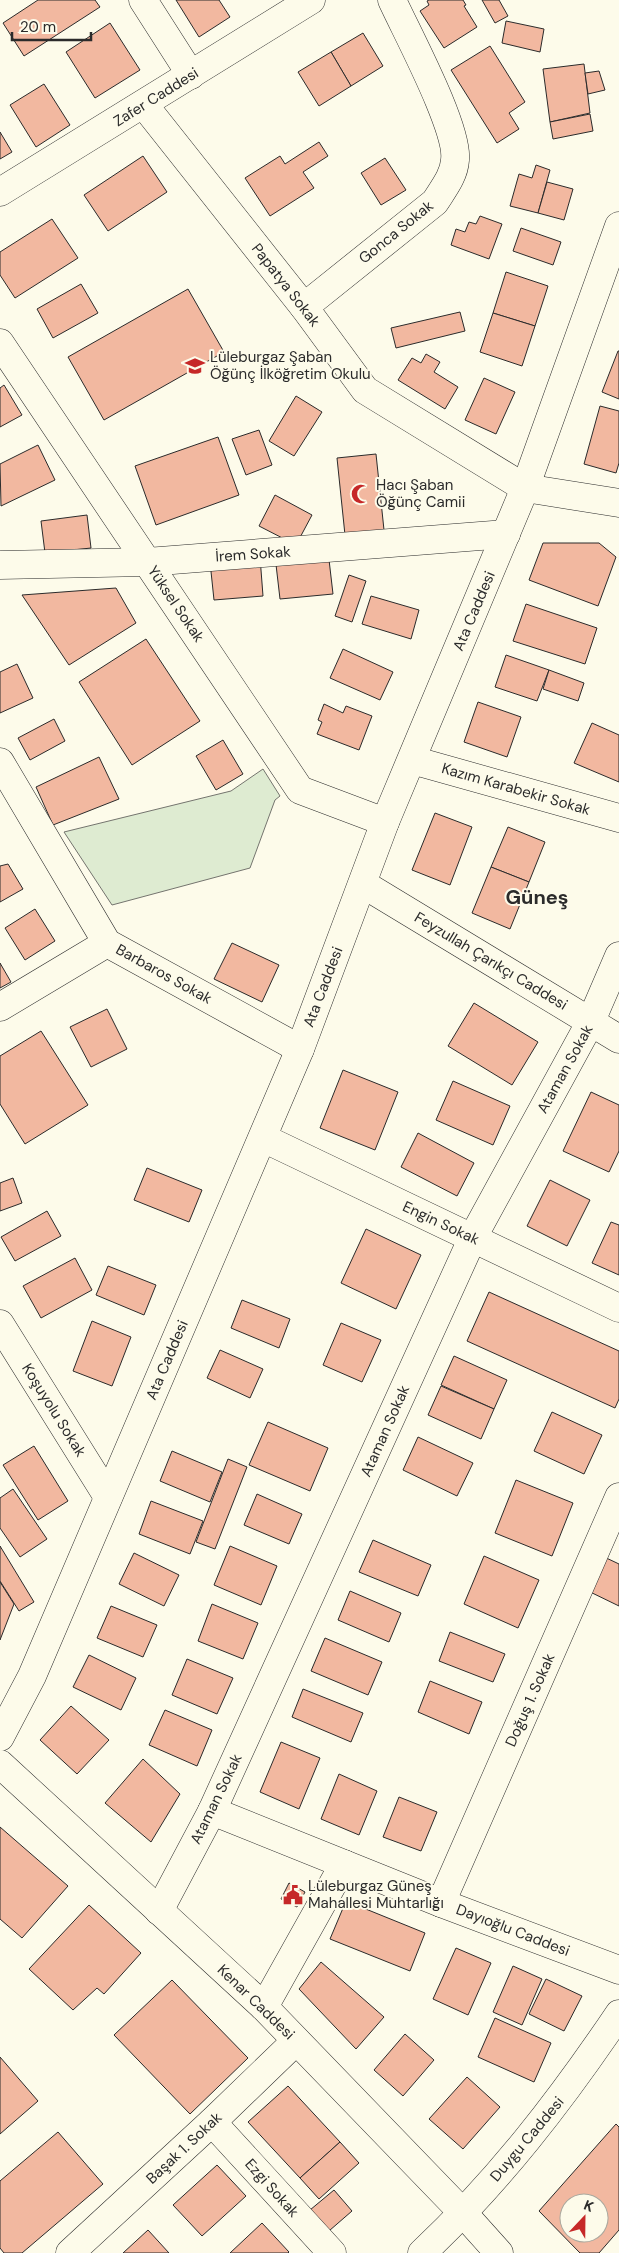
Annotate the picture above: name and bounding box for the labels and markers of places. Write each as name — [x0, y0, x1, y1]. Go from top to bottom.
place label: Lüleburgaz Şaban Öğünç İlköğretim Okulu — [210, 347, 371, 384]
school or university icon: Lüleburgaz Şaban Öğünç İlköğretim Okulu — [184, 355, 206, 377]
place label: Hacı Şaban Öğünç Camii — [376, 475, 465, 512]
mosque icon: Hacı Şaban Öğünç Camii — [350, 483, 372, 505]
place label: Lüleburgaz Güneş Mahallesi Muhtarlığı — [308, 1876, 444, 1913]
public building icon: Lüleburgaz Güneş Mahallesi Muhtarlığı — [282, 1884, 304, 1906]

